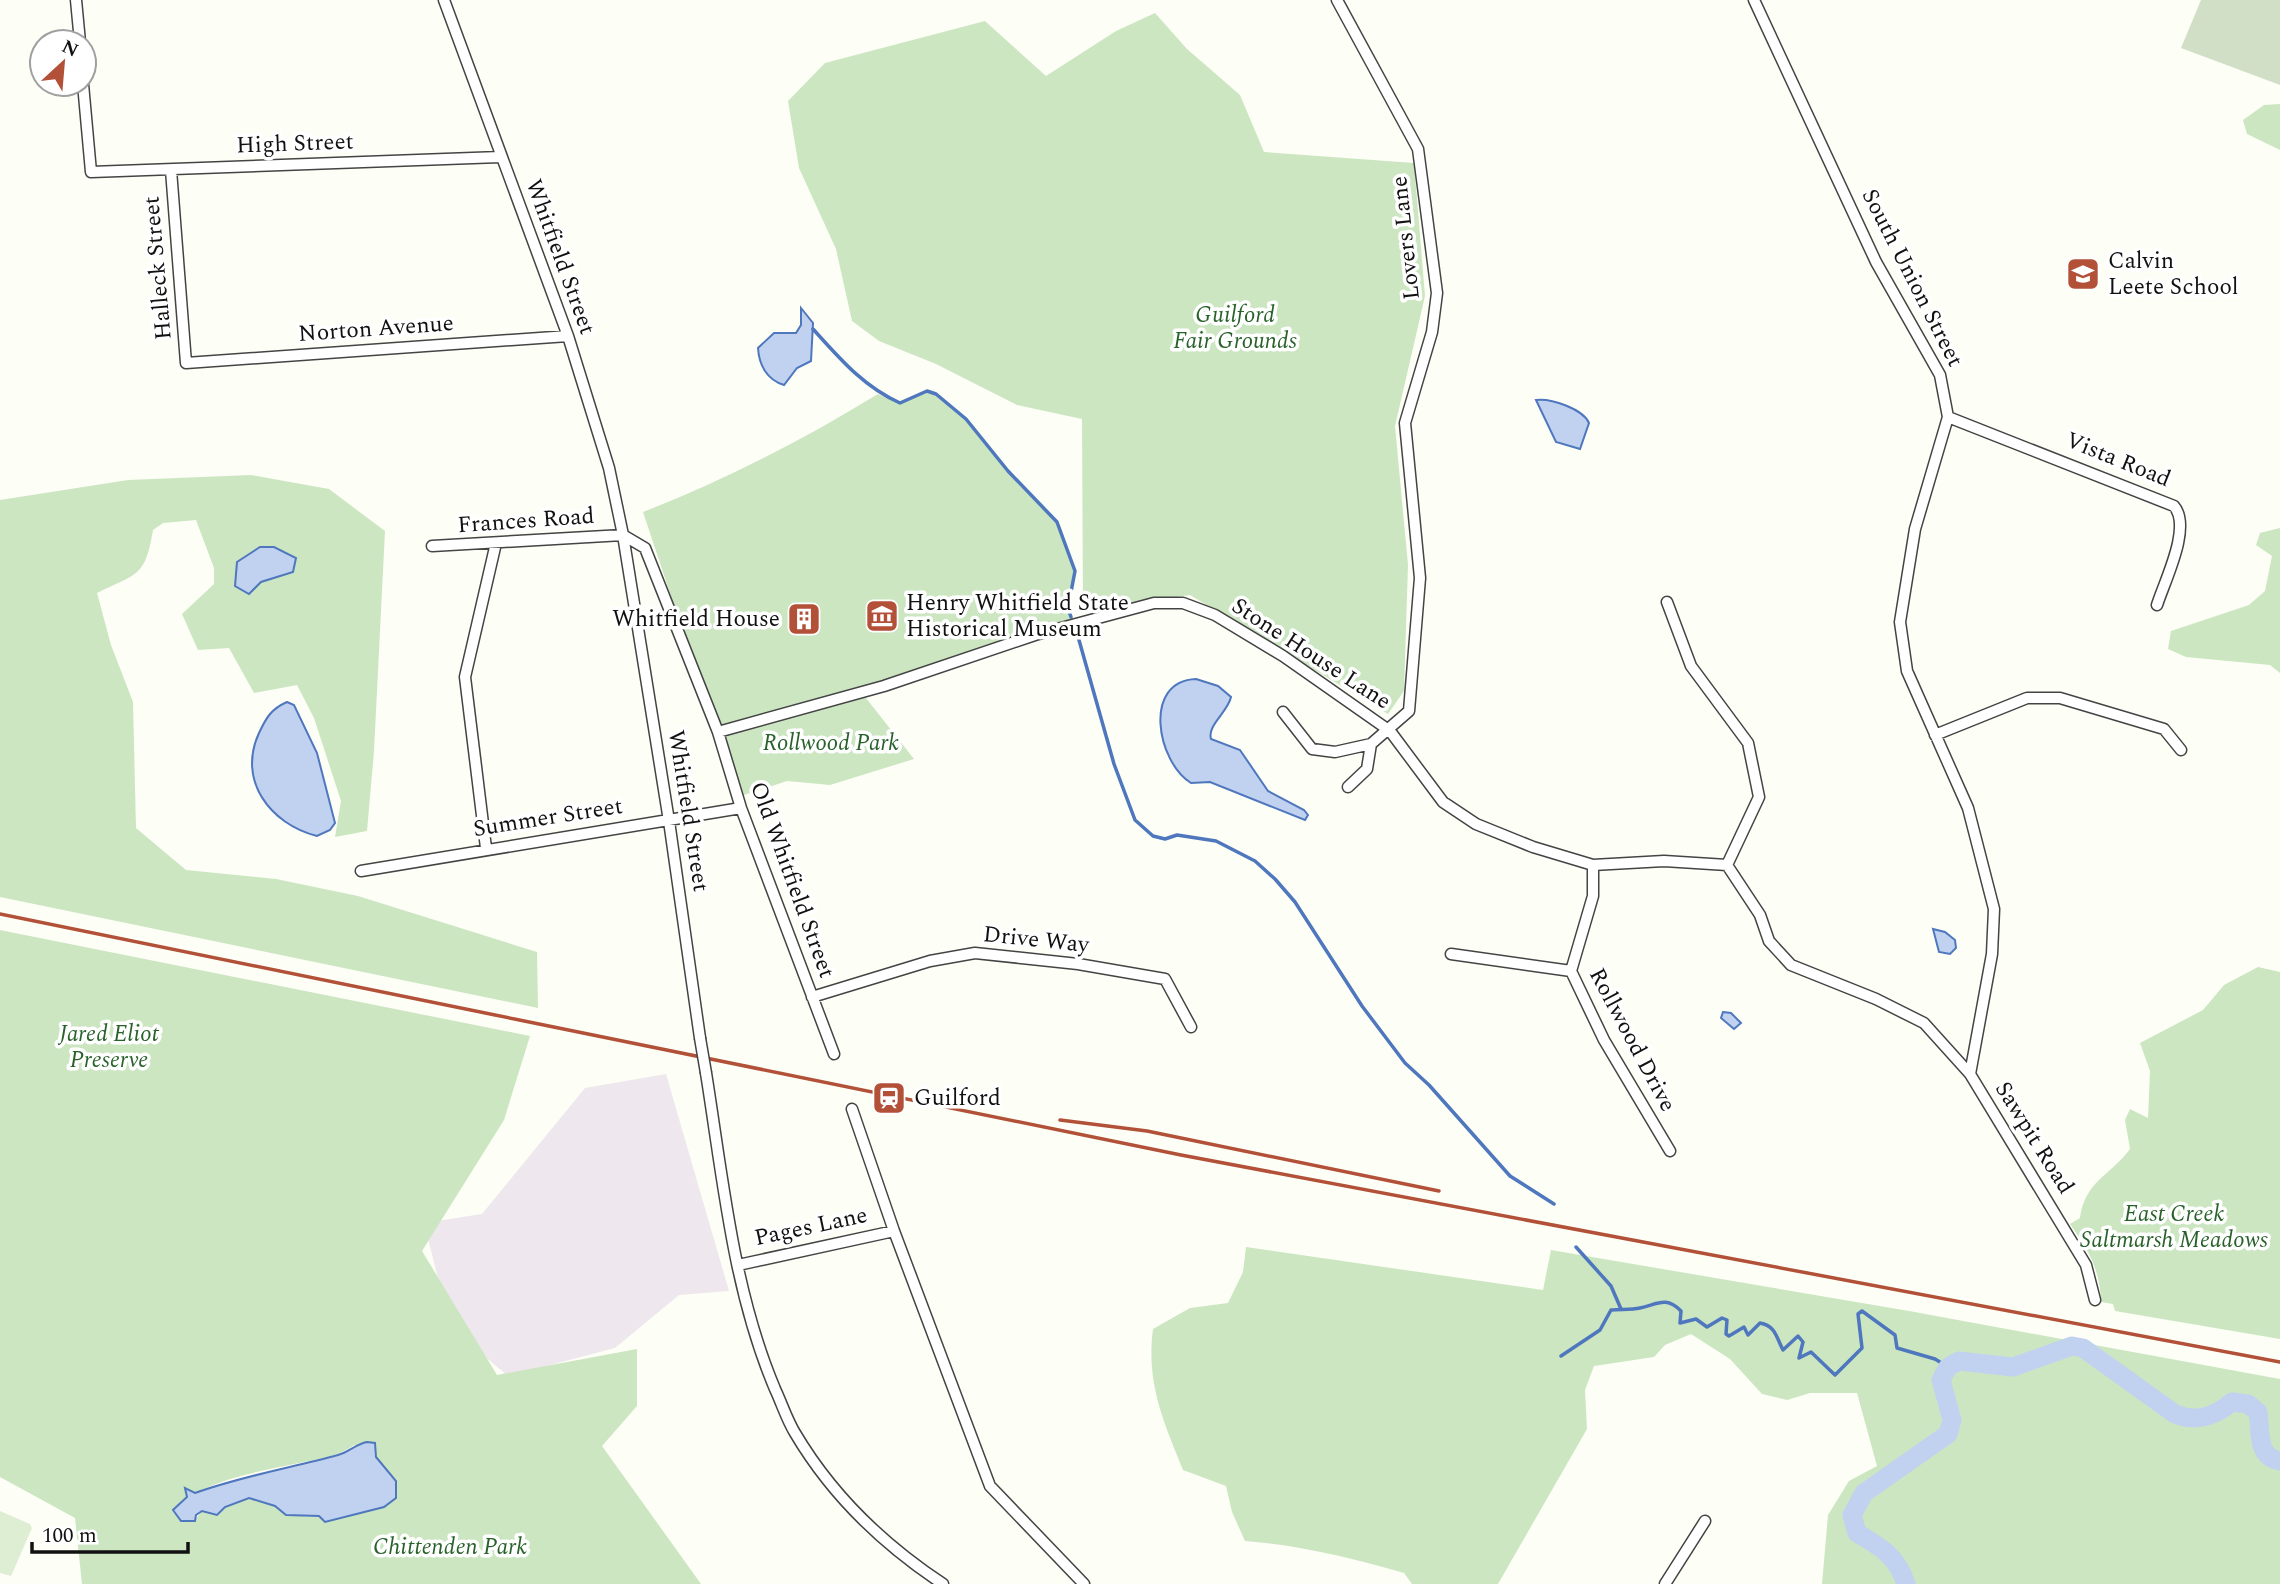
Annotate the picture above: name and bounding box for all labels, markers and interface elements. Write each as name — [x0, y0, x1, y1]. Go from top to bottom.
north arrow — [28, 28, 98, 98]
text: N — [56, 33, 83, 66]
street label: High Street — [236, 124, 354, 164]
street label: Whitfield Street — [516, 174, 604, 340]
street label: Lovers Lane — [1382, 174, 1430, 302]
street label: South Union Street — [1852, 183, 1972, 373]
street label: Halleck Street — [134, 195, 182, 341]
place label: Calvin Leete School — [2108, 244, 2239, 305]
school or university icon: Calvin Leete School — [2064, 255, 2102, 293]
park label: Guilford Fair Grounds — [1173, 298, 1297, 359]
street label: Norton Avenue — [297, 306, 455, 352]
street label: Vista Road — [2060, 423, 2176, 497]
street label: Frances Road — [456, 499, 596, 543]
place label: Henry Whitfield State Historical Museum — [906, 586, 1129, 647]
street label: Stone House Lane — [1224, 589, 1398, 719]
museum icon: Henry Whitfield State Historical Museum — [863, 597, 901, 635]
building icon: Whitfield House — [785, 600, 823, 638]
place label: Whitfield House — [612, 602, 780, 637]
park label: Rollwood Park — [763, 726, 899, 761]
street label: Whitfield Street — [658, 728, 718, 894]
street label: Old Whitfield Street — [740, 777, 844, 983]
street label: Summer Street — [471, 789, 625, 847]
street label: Drive Way — [981, 917, 1092, 963]
street label: Rollwood Drive — [1579, 962, 1685, 1118]
park label: Jared Eliot Preserve — [57, 1017, 160, 1078]
street label: Sawpit Road — [1985, 1075, 2083, 1201]
station icon: Guilford — [870, 1079, 908, 1117]
place label: Guilford — [914, 1081, 1001, 1116]
park label: East Creek Saltmarsh Meadows — [2080, 1197, 2268, 1258]
street label: Pages Lane — [751, 1198, 871, 1256]
scale bar — [32, 1510, 187, 1554]
text: 100 m — [42, 1520, 97, 1552]
park label: Chittenden Park — [373, 1530, 527, 1565]

